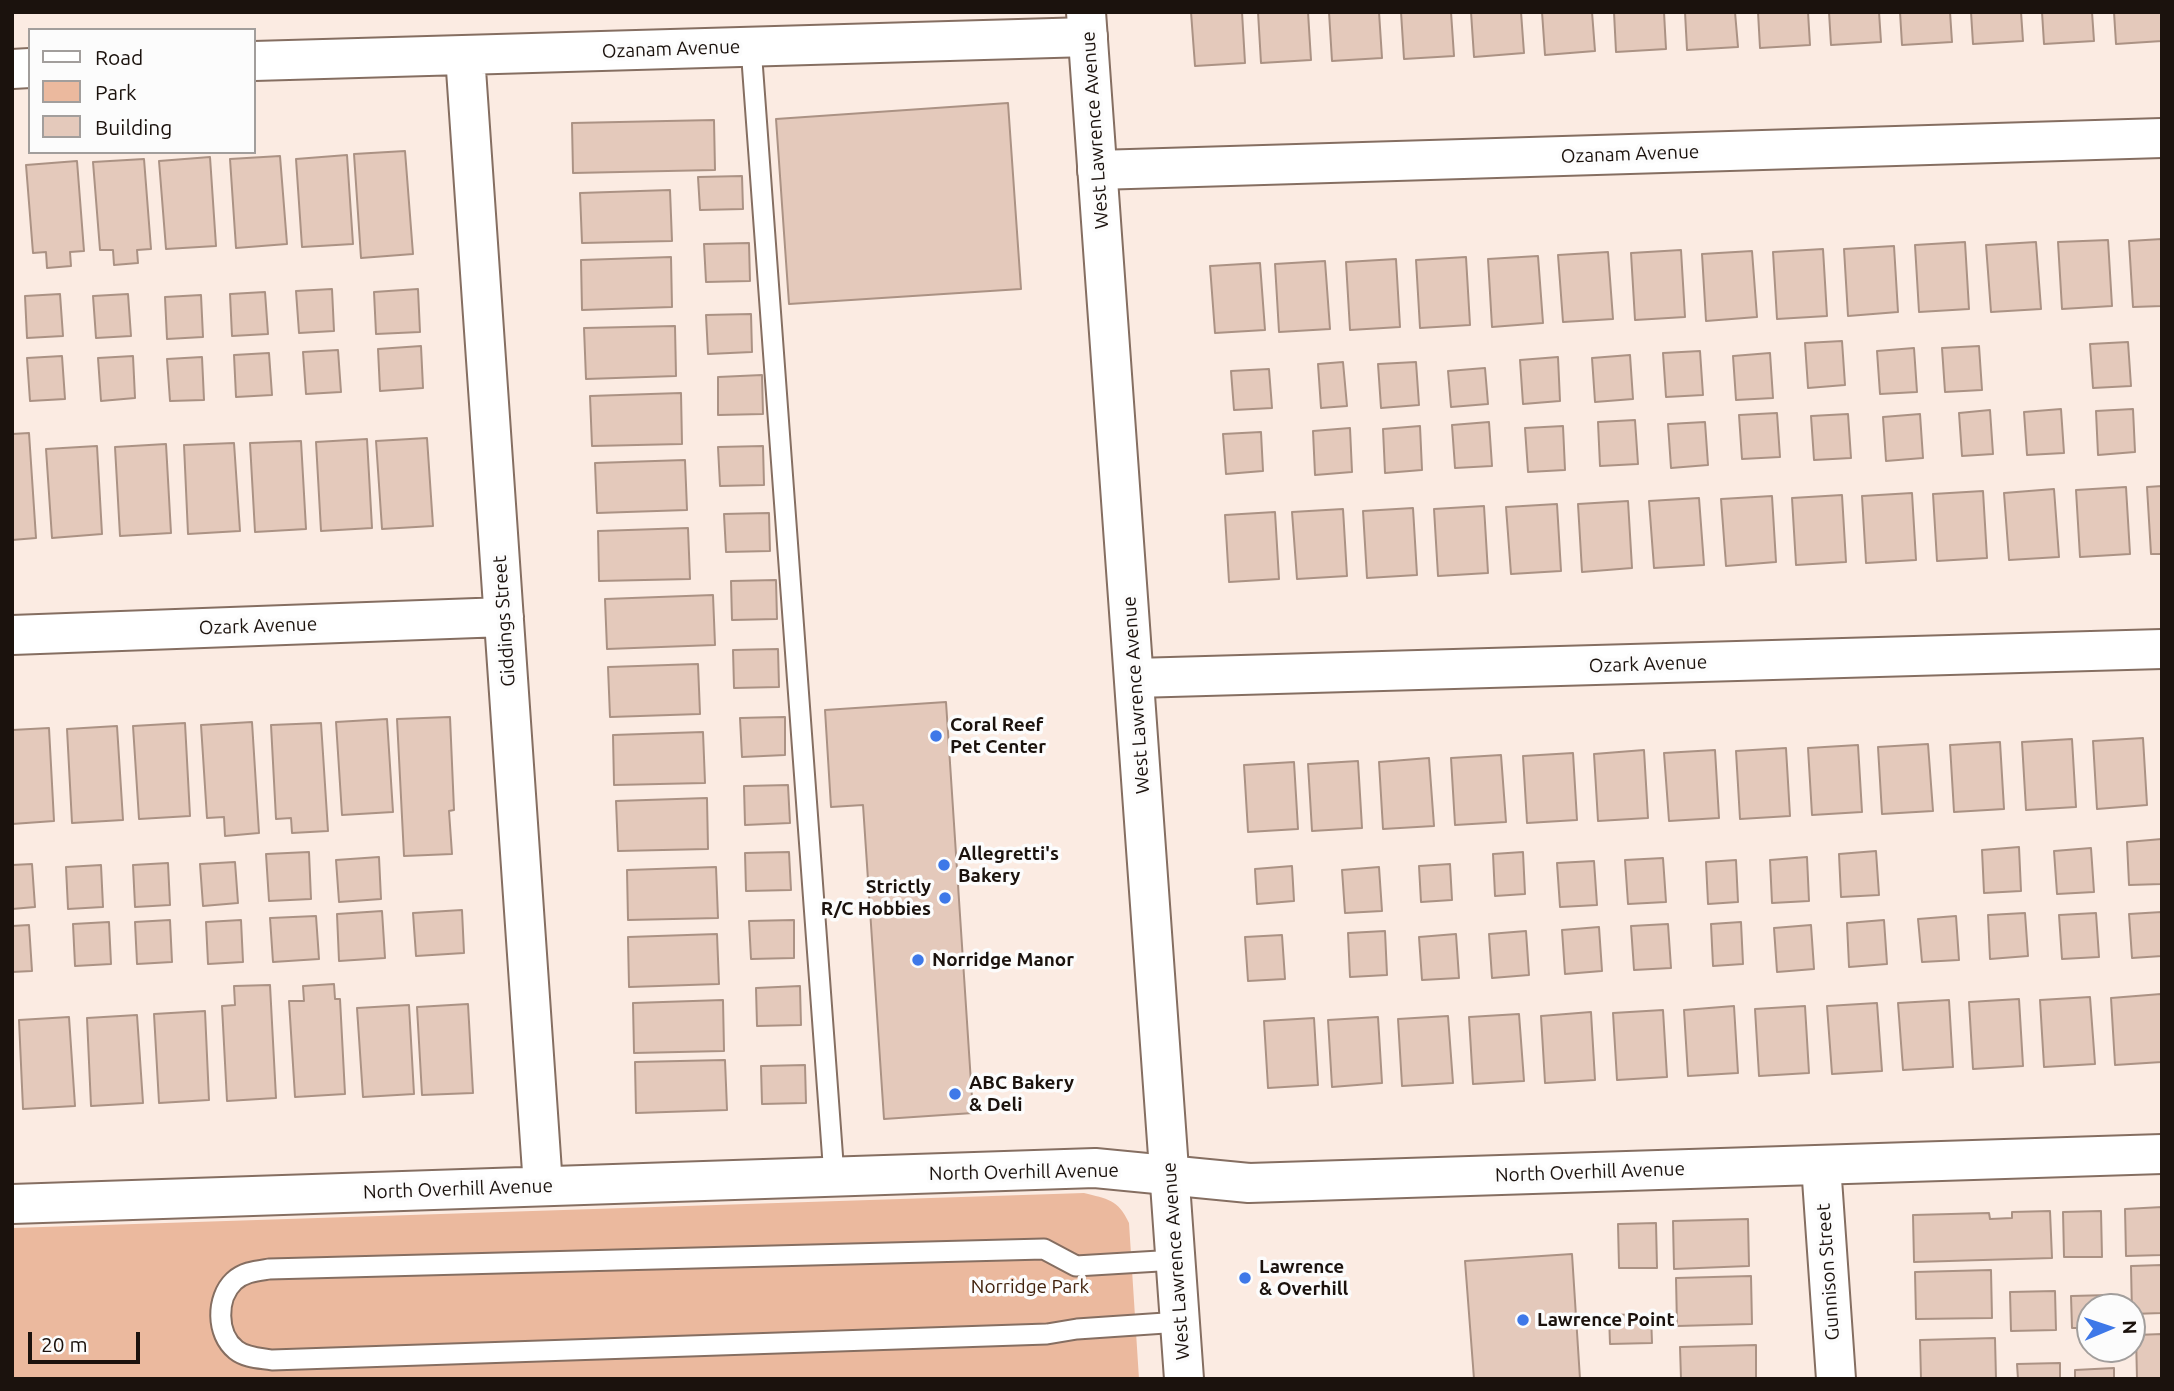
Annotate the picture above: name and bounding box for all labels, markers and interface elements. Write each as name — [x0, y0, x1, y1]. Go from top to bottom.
legend — [28, 28, 256, 154]
street label: West Lawrence Avenue — [1077, 30, 1113, 230]
street label: Ozanam Avenue — [601, 35, 741, 63]
text: Road — [95, 45, 143, 69]
text: Park — [95, 80, 137, 104]
text: Building — [95, 115, 172, 139]
street label: Ozanam Avenue — [1560, 140, 1700, 168]
street label: Giddings Street — [488, 555, 520, 687]
street label: West Lawrence Avenue — [1118, 595, 1154, 795]
street label: Ozark Avenue — [198, 613, 318, 639]
street label: Ozark Avenue — [1588, 651, 1708, 677]
place label: Coral Reef Pet Center — [950, 714, 1046, 758]
marker: Coral Reef Pet Center — [928, 728, 944, 744]
place label: Allegretti's Bakery — [958, 843, 1059, 887]
marker: Allegretti's Bakery — [936, 857, 952, 873]
place label: Strictly R/C Hobbies — [821, 876, 931, 920]
marker: Strictly R/C Hobbies — [937, 890, 953, 906]
place label: Norridge Manor — [932, 949, 1074, 971]
marker: Norridge Manor — [910, 952, 926, 968]
place label: ABC Bakery & Deli — [969, 1072, 1074, 1116]
marker: ABC Bakery & Deli — [947, 1086, 963, 1102]
street label: North Overhill Avenue — [1495, 1157, 1685, 1187]
street label: North Overhill Avenue — [929, 1159, 1119, 1185]
street label: West Lawrence Avenue — [1158, 1161, 1194, 1361]
street label: North Overhill Avenue — [363, 1174, 553, 1204]
street label: Gunnison Street — [1812, 1203, 1844, 1341]
place label: Lawrence & Overhill — [1259, 1256, 1348, 1300]
marker: Lawrence & Overhill — [1237, 1270, 1253, 1286]
park label: Norridge Park — [971, 1276, 1089, 1298]
north arrow — [2076, 1293, 2146, 1363]
place label: Lawrence Point — [1537, 1309, 1675, 1331]
marker: Lawrence Point — [1515, 1312, 1531, 1328]
scale bar — [32, 1318, 144, 1362]
text: N — [2119, 1320, 2141, 1335]
text: 20 m — [41, 1332, 88, 1356]

